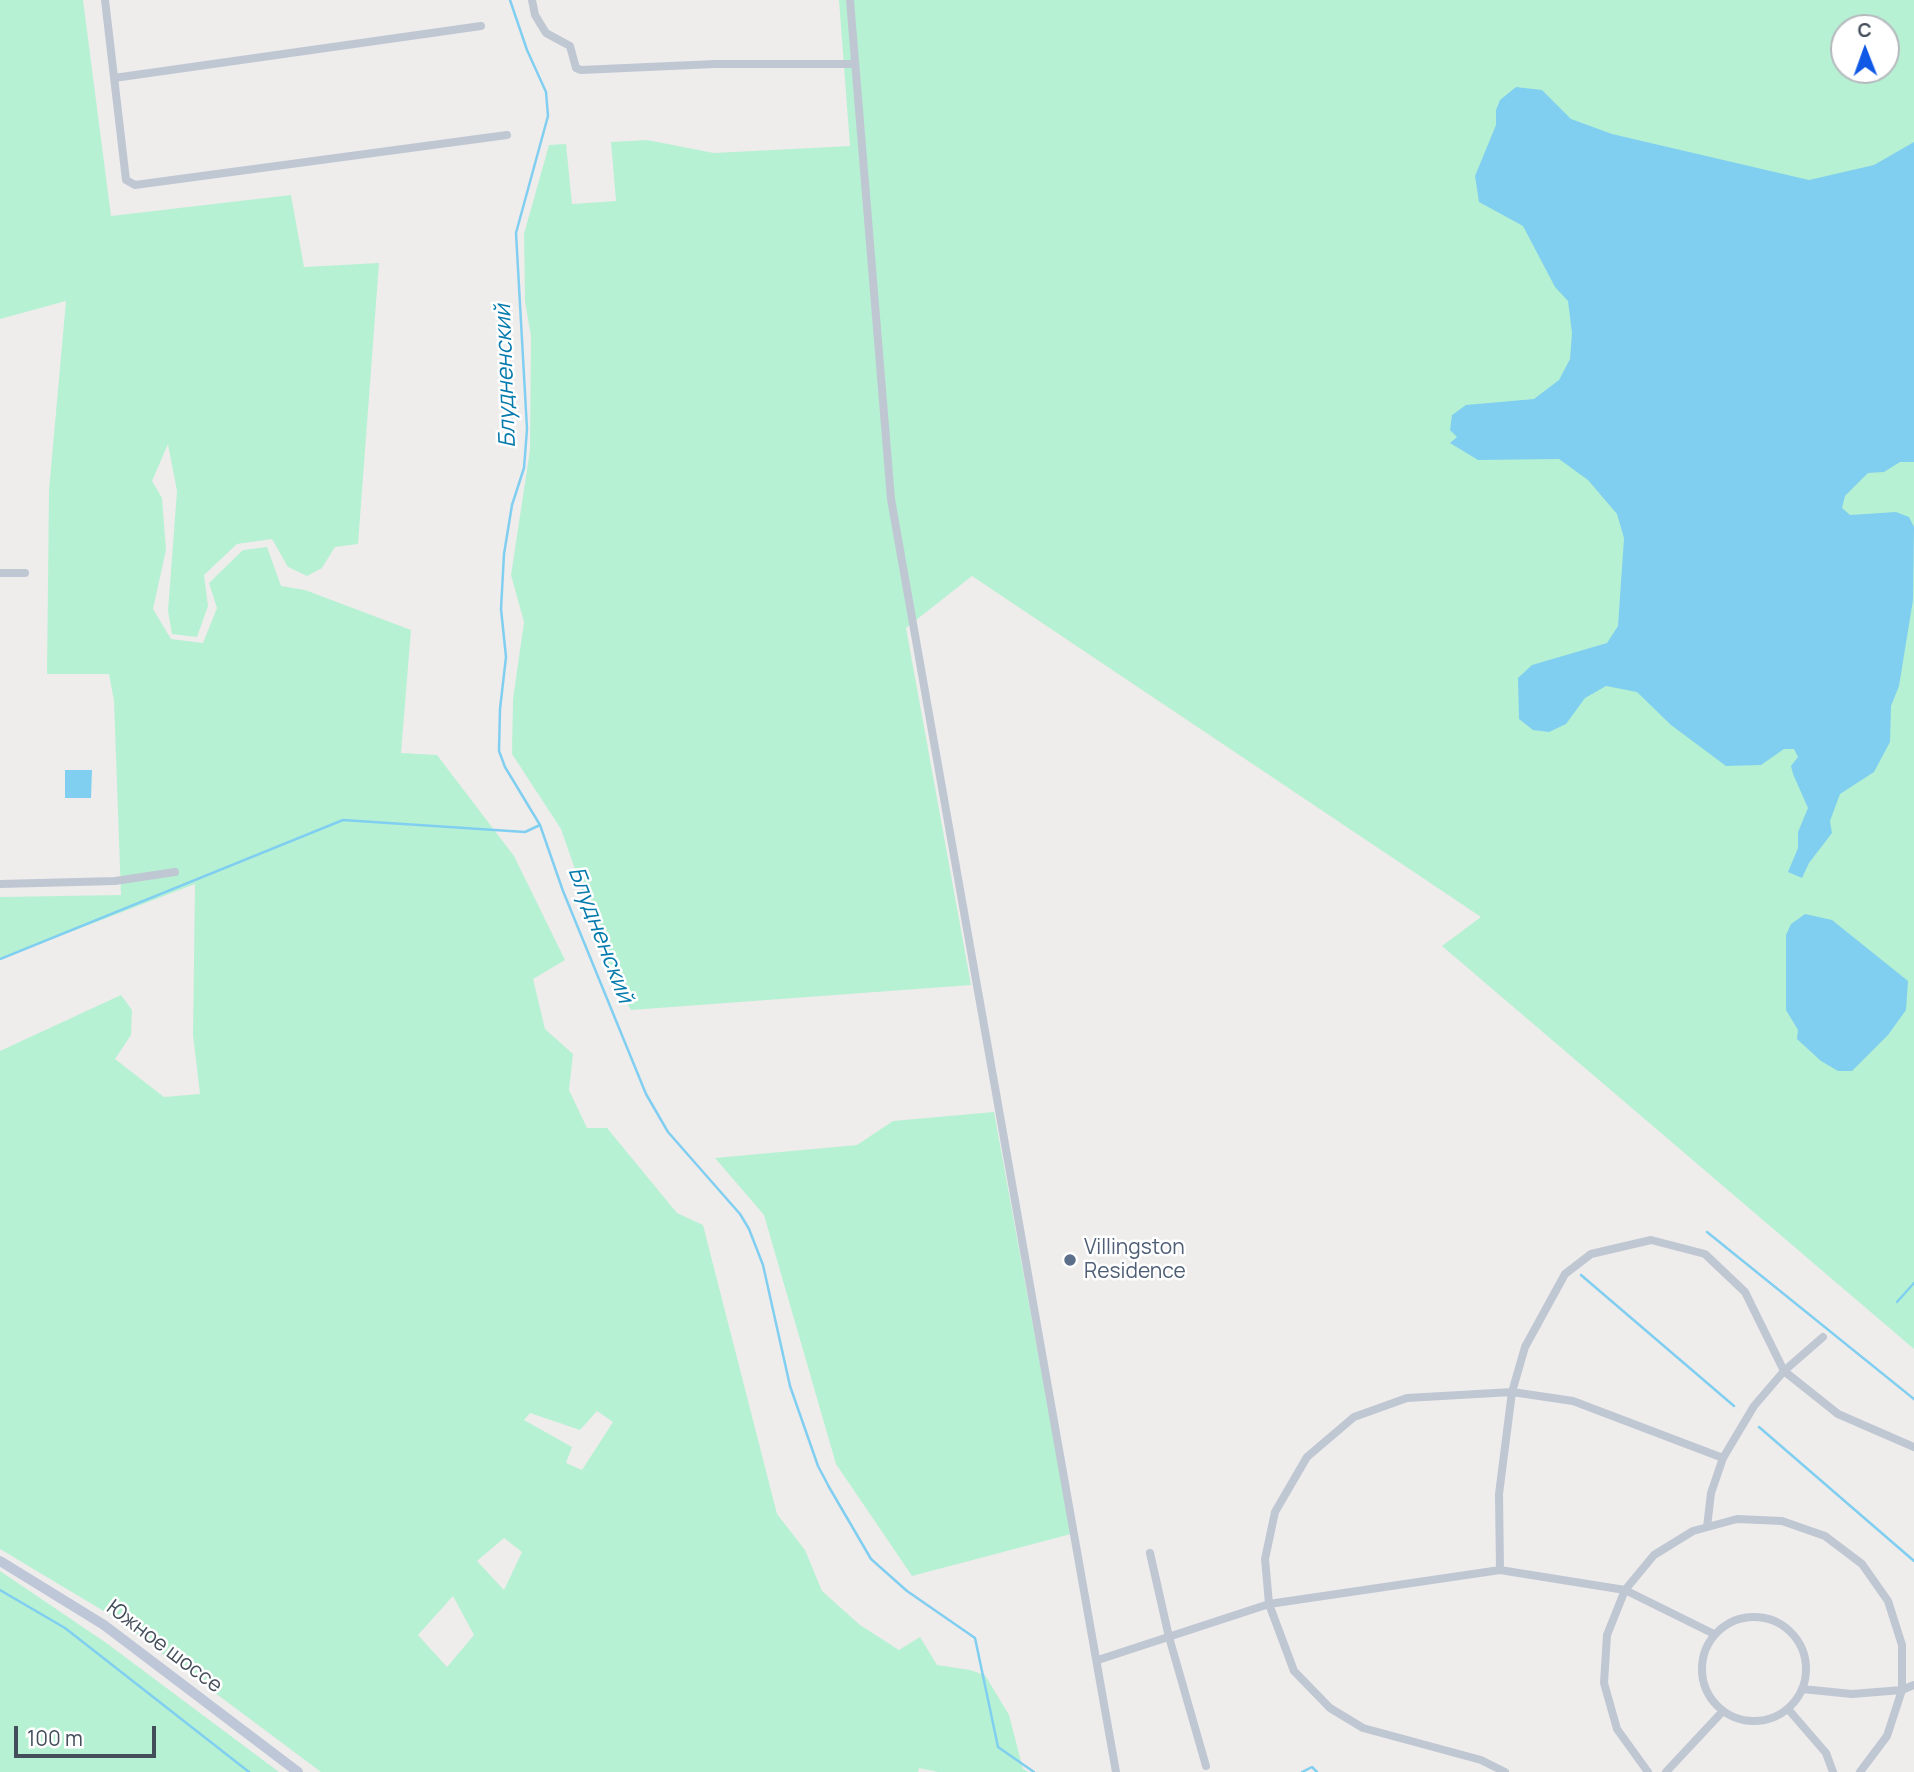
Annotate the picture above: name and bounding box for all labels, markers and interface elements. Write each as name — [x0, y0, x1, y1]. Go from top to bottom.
north arrow — [1830, 14, 1900, 84]
text: С — [1857, 17, 1872, 43]
water label: Блудненский — [490, 304, 522, 448]
water label: Блудненский — [561, 863, 639, 1007]
place label: Villingston Residence — [1084, 1235, 1186, 1285]
marker: Villingston Residence — [1062, 1252, 1078, 1268]
street label: Южное шоссе — [101, 1595, 227, 1699]
scale bar — [18, 1712, 159, 1756]
text: 100 m — [27, 1724, 83, 1752]

